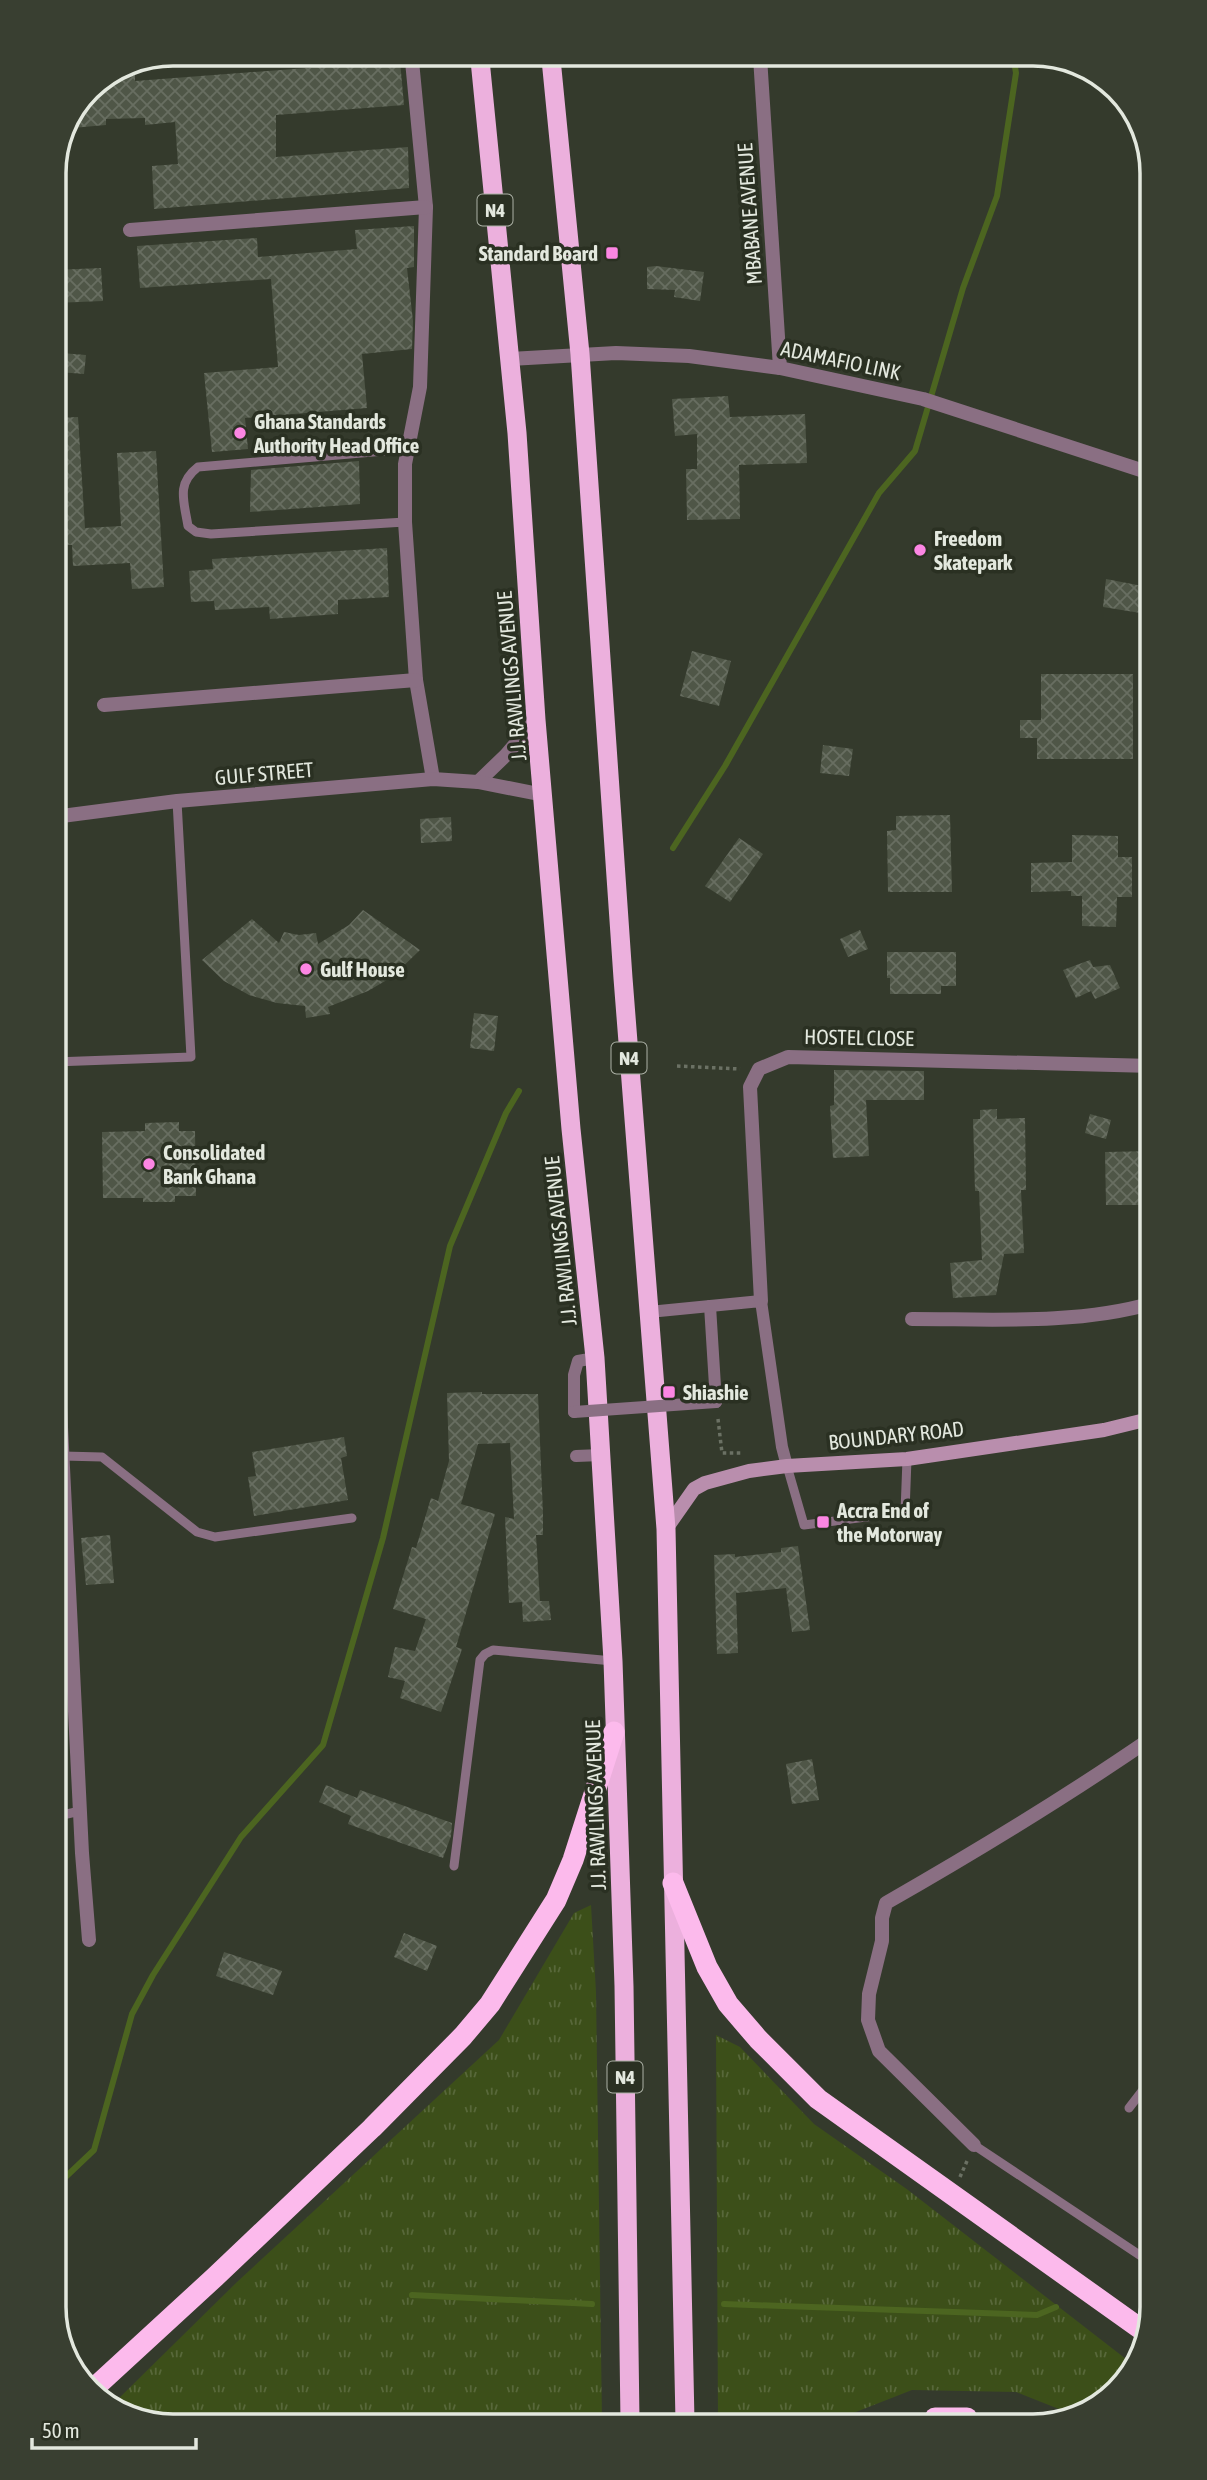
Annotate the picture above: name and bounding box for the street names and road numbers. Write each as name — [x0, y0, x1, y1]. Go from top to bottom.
street label: MBABANE AVENUE — [732, 142, 766, 285]
road number: N4 — [477, 194, 512, 226]
street label: ADAMAFIO LINK — [779, 336, 904, 385]
street label: J.J. RAWLINGS AVENUE — [492, 590, 530, 762]
street label: GULF STREET — [214, 757, 314, 789]
street label: HOSTEL CLOSE — [804, 1024, 914, 1050]
road number: N4 — [612, 1042, 646, 1074]
street label: J.J. RAWLINGS AVENUE — [539, 1155, 581, 1327]
street label: BOUNDARY ROAD — [827, 1416, 965, 1454]
street label: J.J. RAWLINGS AVENUE — [580, 1720, 610, 1890]
road number: N4 — [608, 2062, 642, 2092]

